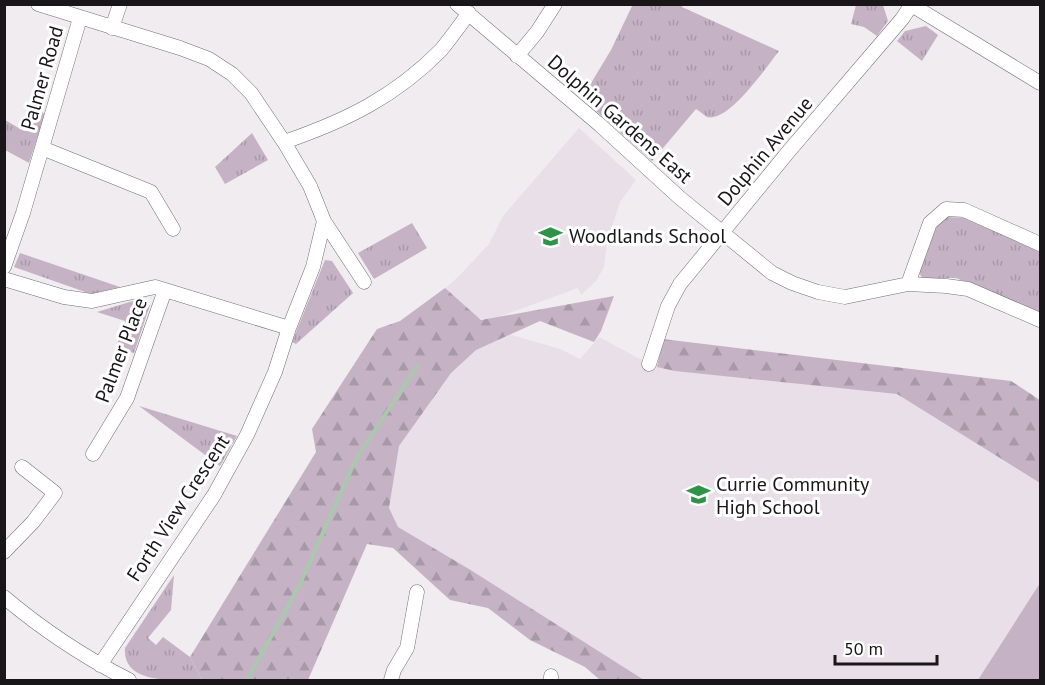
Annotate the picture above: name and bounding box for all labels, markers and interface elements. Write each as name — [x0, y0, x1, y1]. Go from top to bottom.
street label: Palmer Road — [15, 23, 69, 133]
street label: Dolphin Gardens East — [542, 49, 698, 189]
street label: Dolphin Avenue — [712, 91, 818, 211]
school or university icon: Woodlands School — [538, 223, 564, 249]
place label: Woodlands School — [569, 223, 726, 249]
street label: Palmer Place — [89, 294, 153, 406]
street label: Forth View Crescent — [121, 429, 235, 586]
place label: Currie Community High School — [716, 471, 870, 520]
school or university icon: Currie Community High School — [685, 482, 711, 508]
scale bar — [835, 628, 937, 666]
text: 50 m — [844, 637, 883, 660]

